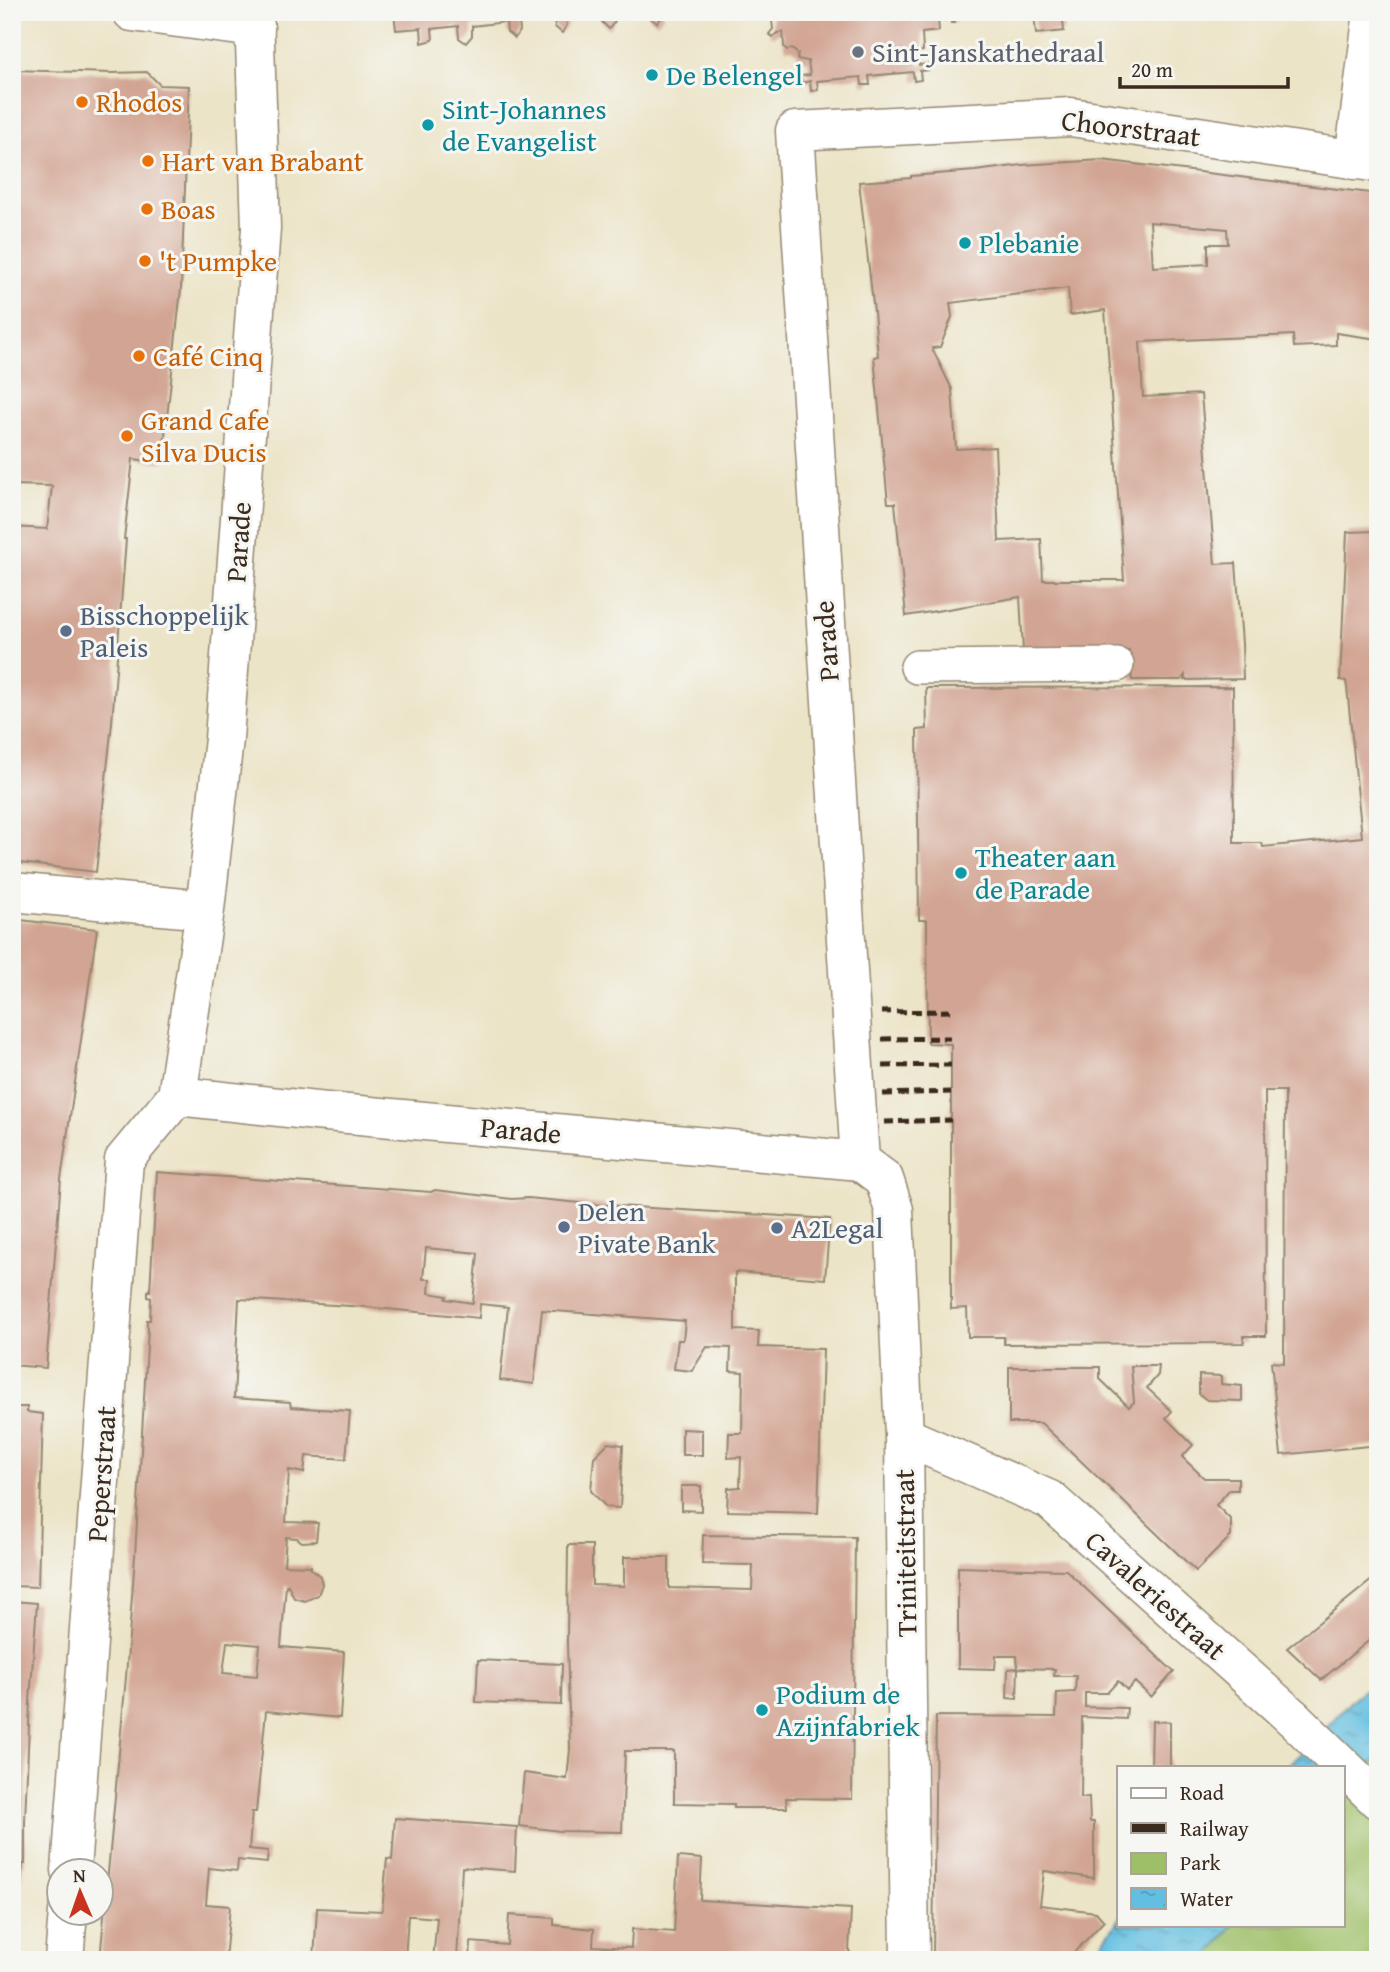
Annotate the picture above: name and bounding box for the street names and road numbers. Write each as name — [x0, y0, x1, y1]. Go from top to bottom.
street label: Choorstraat — [1059, 99, 1203, 156]
street label: Parade — [214, 500, 261, 584]
street label: Parade — [802, 599, 849, 683]
street label: Parade — [479, 1106, 563, 1153]
street label: Peperstraat — [75, 1404, 126, 1544]
street label: Triniteitstraat — [883, 1469, 926, 1637]
street label: Cavaleriestraat — [1077, 1520, 1236, 1669]

